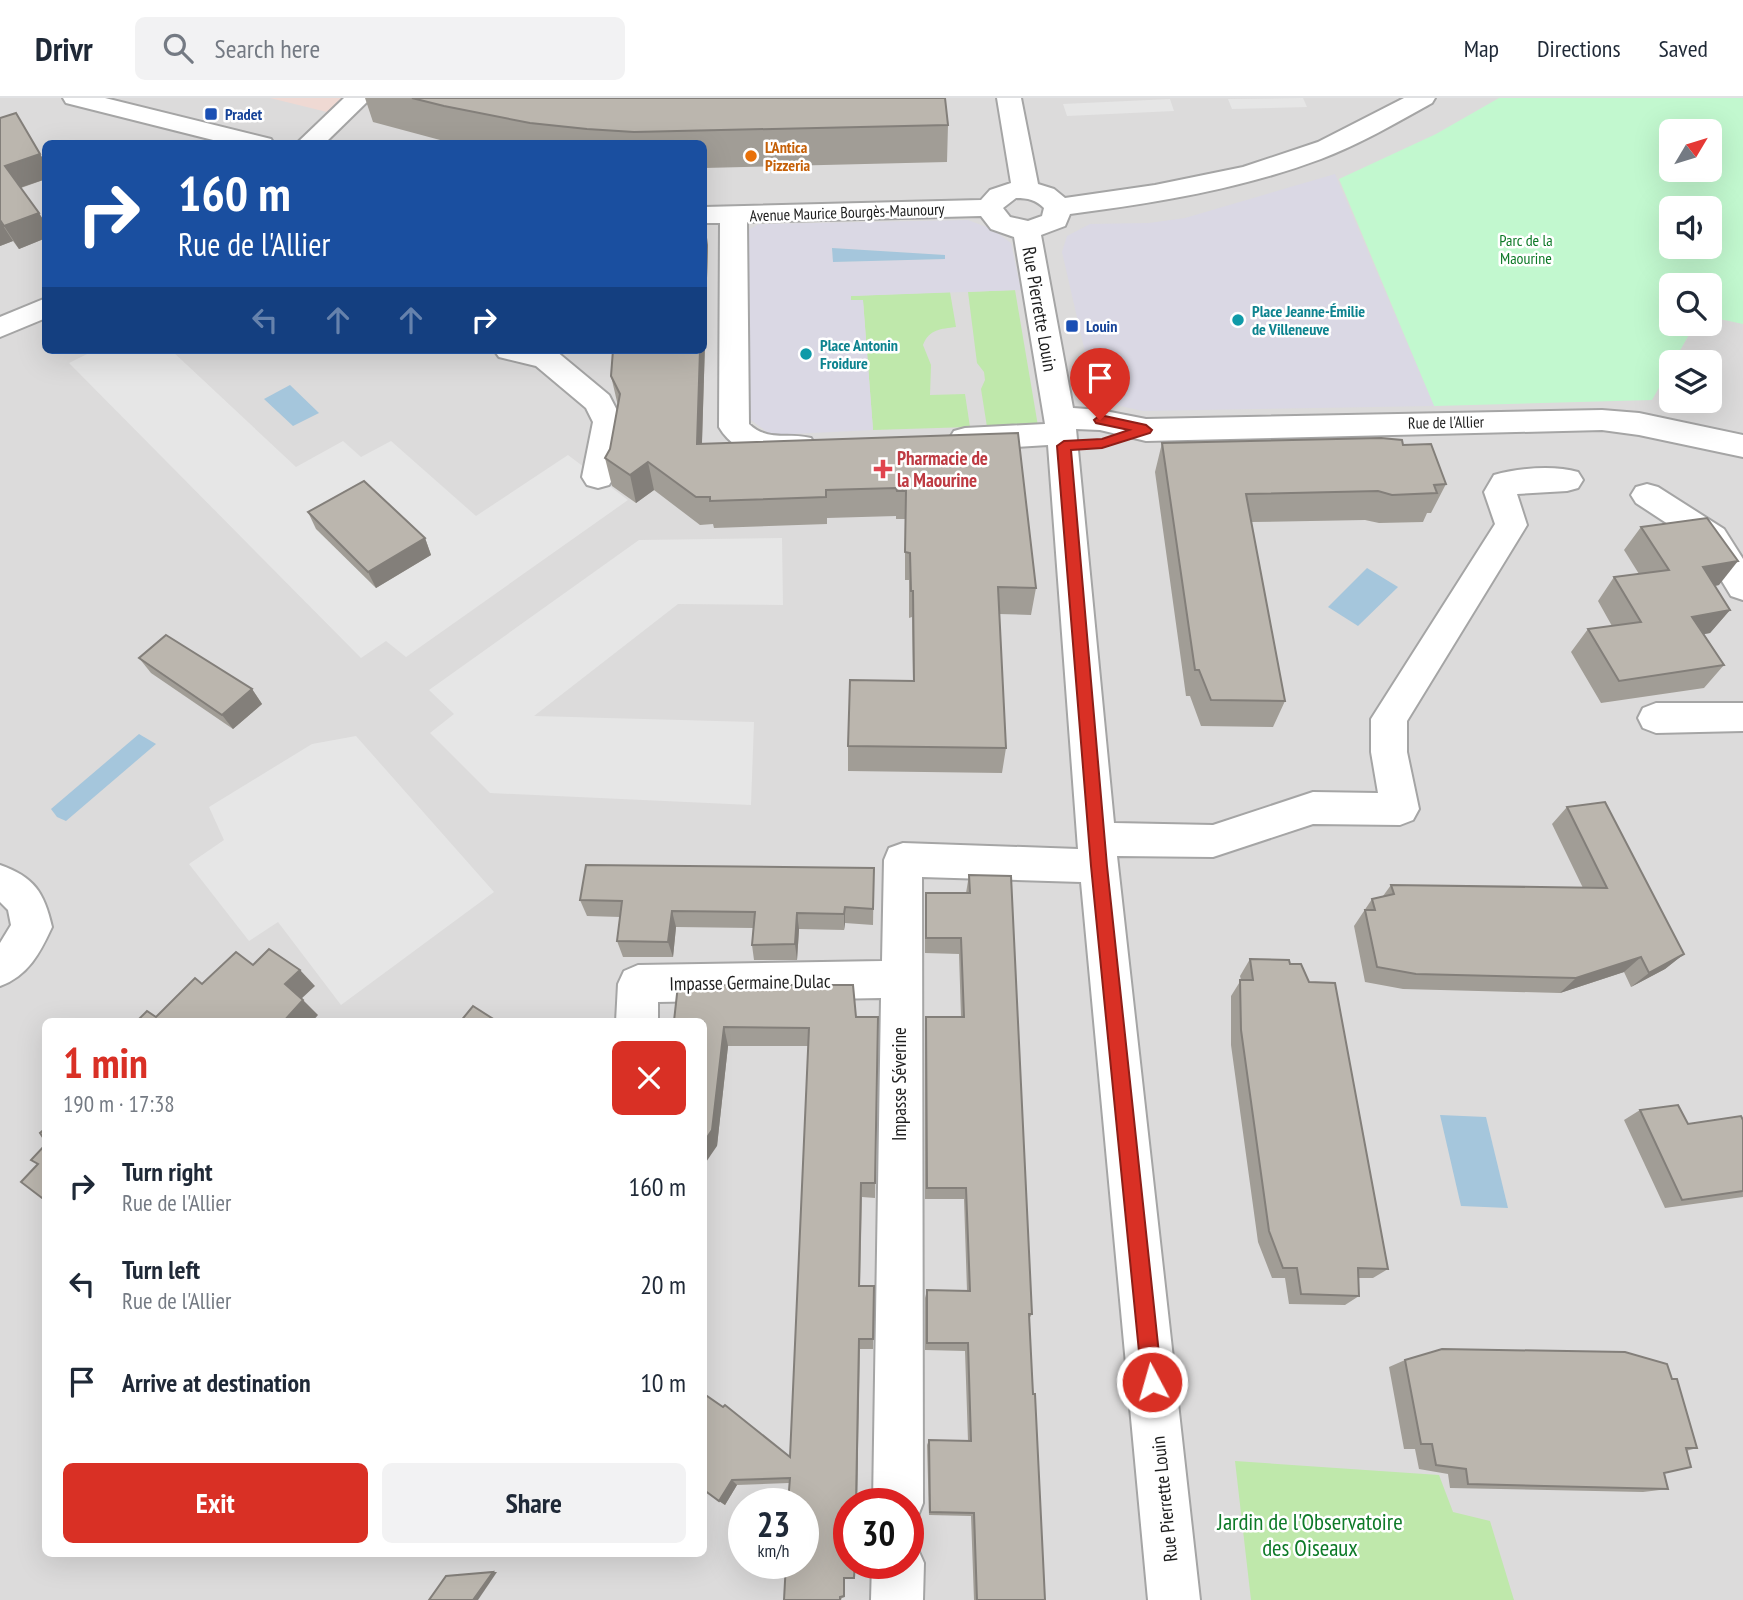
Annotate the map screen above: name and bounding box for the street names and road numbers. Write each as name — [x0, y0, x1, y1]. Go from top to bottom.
street label: Avenue Maurice Bourgès-Maunoury — [749, 199, 945, 225]
street label: Rue Pierrette Louin — [1017, 245, 1063, 373]
street label: Rue de l'Allier — [1408, 411, 1485, 433]
street label: Impasse Germaine Dulac — [669, 969, 831, 995]
street label: Impasse Séverine — [887, 1027, 911, 1141]
street label: Rue Pierrette Louin — [1145, 1435, 1183, 1563]

